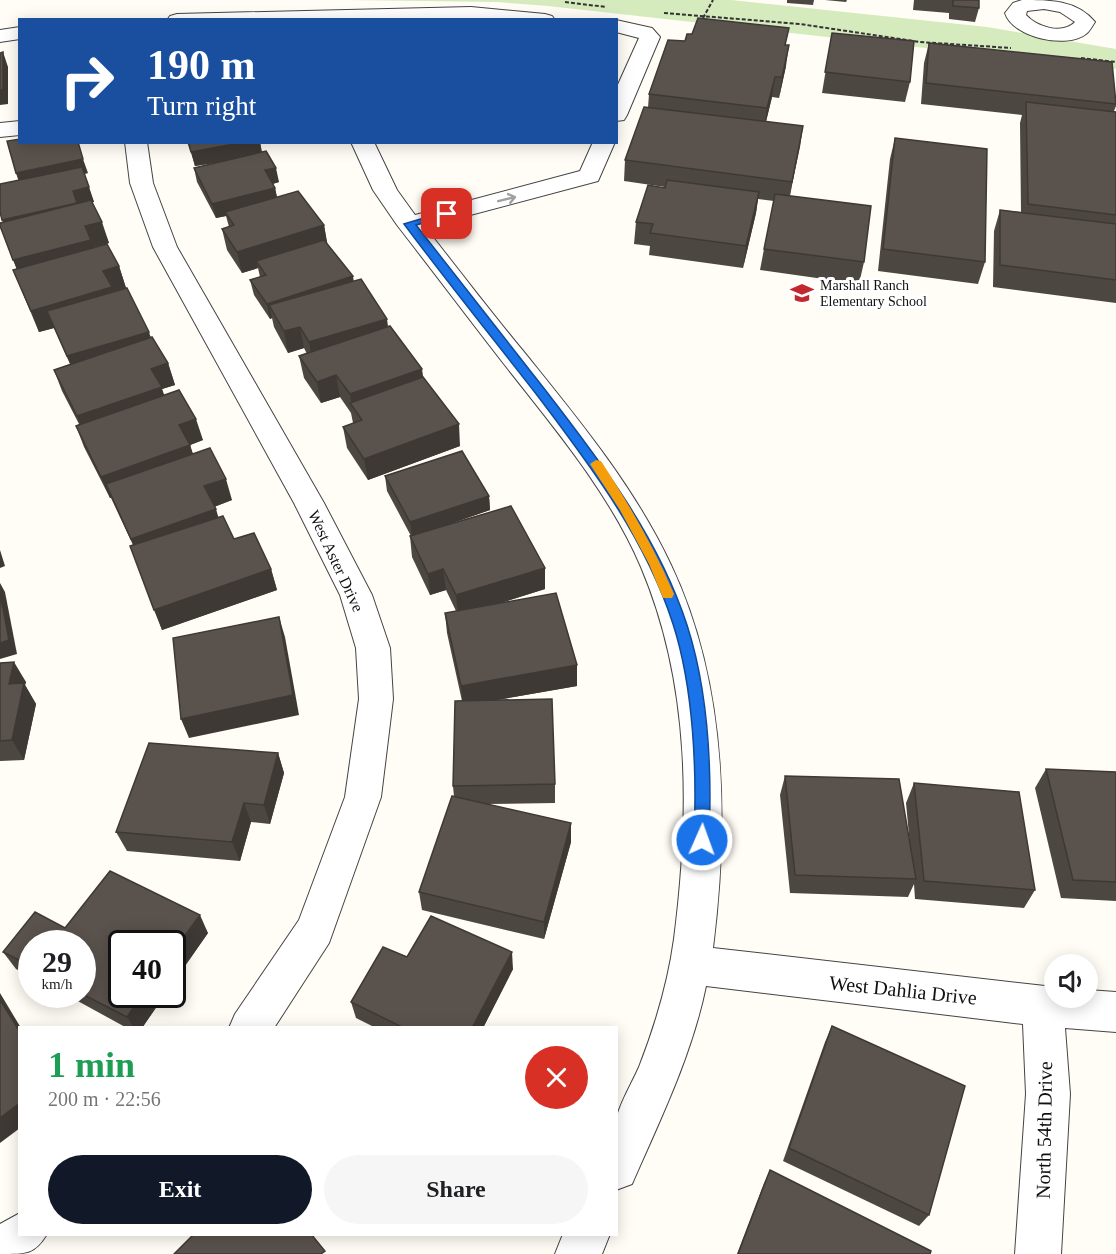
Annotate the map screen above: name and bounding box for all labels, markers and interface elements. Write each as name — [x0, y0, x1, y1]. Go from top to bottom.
icon: right — [48, 42, 126, 120]
text: 190 m — [147, 42, 256, 88]
text: Turn right — [147, 91, 256, 121]
pin — [421, 188, 472, 239]
one-way arrow — [497, 193, 516, 205]
icon: arrive — [430, 197, 463, 230]
place label: Marshall Ranch Elementary School — [820, 278, 927, 309]
school or university icon: Marshall Ranch Elementary School — [789, 280, 815, 306]
street label: West Aster Drive — [305, 508, 367, 614]
position arrow — [670, 808, 734, 872]
speed limit sign: 40 — [108, 930, 186, 1008]
text: 29 — [42, 945, 72, 978]
map controls — [1044, 954, 1098, 1008]
button: sound — [1044, 954, 1098, 1008]
street label: West Dahlia Drive — [828, 971, 978, 1009]
text: km/h — [42, 976, 72, 992]
text: 1 min — [48, 1045, 135, 1085]
button: close — [525, 1046, 588, 1109]
street label: North 54th Drive — [1032, 1061, 1056, 1199]
text: 200 m · 22:56 — [48, 1088, 161, 1110]
button: Exit — [48, 1155, 312, 1224]
button: Share — [324, 1155, 588, 1224]

